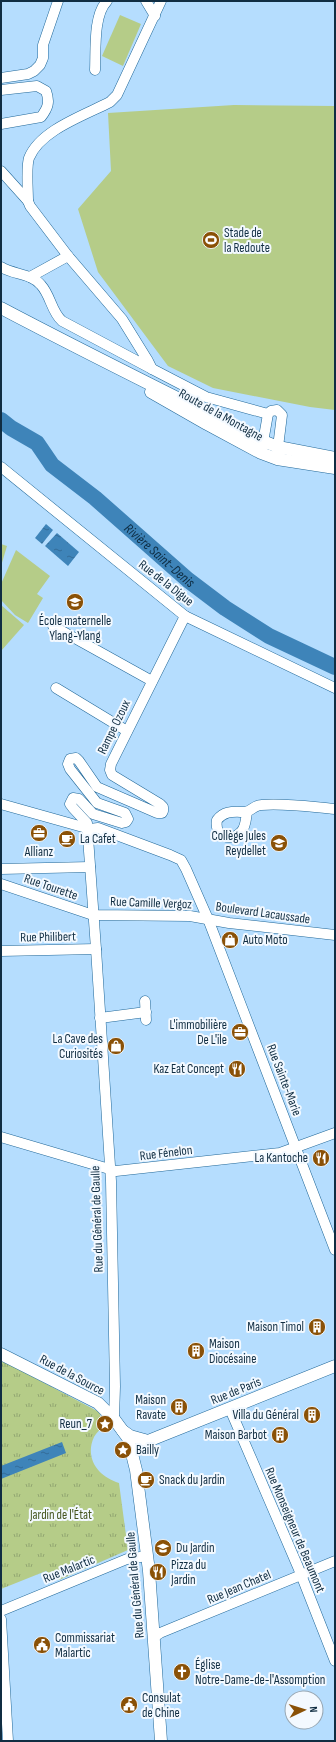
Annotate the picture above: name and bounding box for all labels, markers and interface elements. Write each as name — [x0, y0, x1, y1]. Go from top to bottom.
place label: Stade de la Redoute — [224, 225, 270, 256]
sports icon: Stade de la Redoute — [201, 230, 221, 250]
street label: Route de la Montagne — [176, 385, 266, 445]
water label: Rivière Saint-Denis — [121, 519, 198, 591]
street label: Rue de la Digue — [135, 556, 197, 610]
school or university icon: École maternelle Ylang-Ylang — [65, 592, 85, 612]
place label: École maternelle Ylang-Ylang — [39, 613, 111, 644]
street label: Rampe Ozoux — [94, 697, 134, 757]
office icon: Allianz — [29, 823, 49, 843]
place label: Collège Jules Reydellet — [212, 828, 266, 859]
cafe icon: La Cafet — [57, 829, 77, 849]
place label: La Cafet — [80, 831, 116, 847]
school or university icon: Collège Jules Reydellet — [269, 833, 289, 853]
place label: Allianz — [24, 844, 54, 860]
street label: Rue Tourette — [22, 870, 80, 904]
street label: Rue Camille Vergoz — [110, 894, 193, 912]
street label: Boulevard Lacaussade — [215, 898, 311, 928]
street label: Rue Philibert — [20, 929, 76, 945]
shop icon: Auto Moto — [220, 930, 240, 950]
place label: Auto Moto — [242, 932, 288, 948]
place label: L'immobilière De L'ile — [169, 1017, 227, 1048]
office icon: L'immobilière De L'ile — [230, 1022, 250, 1042]
place label: La Cave des Curiosités — [53, 1031, 103, 1062]
shop icon: La Cave des Curiosités — [106, 1036, 126, 1056]
street label: Rue Sainte-Marie — [263, 1042, 305, 1118]
restaurant icon: Kaz Eat Concept — [227, 1059, 247, 1079]
place label: Kaz Eat Concept — [153, 1061, 224, 1077]
street label: Rue Fénelon — [139, 1142, 193, 1164]
restaurant icon: La Kantoche — [311, 1148, 331, 1168]
place label: La Kantoche — [254, 1150, 308, 1166]
street label: Rue du Général de Gaulle — [87, 1165, 107, 1273]
building icon: Maison Timol — [307, 1317, 327, 1337]
place label: Maison Timol — [247, 1319, 304, 1335]
place label: Maison Diocésaine — [209, 1336, 256, 1367]
building icon: Maison Diocésaine — [186, 1341, 206, 1361]
street label: Rue de la Source — [37, 1351, 107, 1399]
street label: Rue de Paris — [209, 1374, 264, 1408]
place label: Maison Ravate — [135, 1392, 166, 1423]
building icon: Maison Ravate — [169, 1397, 189, 1417]
building icon: Villa du Général — [302, 1405, 322, 1425]
place label: Villa du Général — [232, 1407, 299, 1423]
place icon: Reun_7 — [95, 1414, 115, 1434]
place label: Reun_7 — [60, 1416, 93, 1432]
building icon: Maison Barbot — [270, 1425, 290, 1445]
place label: Maison Barbot — [205, 1427, 267, 1443]
place icon: Bailly — [113, 1440, 133, 1460]
place label: Bailly — [136, 1442, 159, 1458]
street label: Rue Monseigneur de Beaumont — [261, 1465, 329, 1595]
cafe icon: Snack du Jardin — [136, 1470, 156, 1490]
place label: Snack du Jardin — [159, 1472, 225, 1488]
park label: Jardin de l'État — [29, 1507, 92, 1523]
street label: Rue du Général de Gaulle — [122, 1531, 148, 1639]
school or university icon: Du Jardin — [153, 1538, 173, 1558]
place label: Du Jardin — [176, 1540, 215, 1556]
street label: Rue Malartic — [41, 1551, 97, 1587]
place label: Pizza du Jardin — [170, 1557, 206, 1588]
restaurant icon: Pizza du Jardin — [148, 1562, 168, 1582]
street label: Rue Jean Chatel — [205, 1566, 273, 1608]
place label: Commissariat Malartic — [55, 1630, 115, 1661]
public building icon: Commissariat Malartic — [32, 1635, 52, 1655]
place label: Église Notre-Dame-de-l'Assomption — [195, 1657, 325, 1688]
church icon: Église Notre-Dame-de-l'Assomption — [172, 1662, 192, 1682]
place label: Consulat de Chine — [142, 1690, 181, 1721]
north arrow — [284, 1690, 324, 1730]
public building icon: Consulat de Chine — [119, 1695, 139, 1715]
text: N — [307, 1706, 320, 1713]

